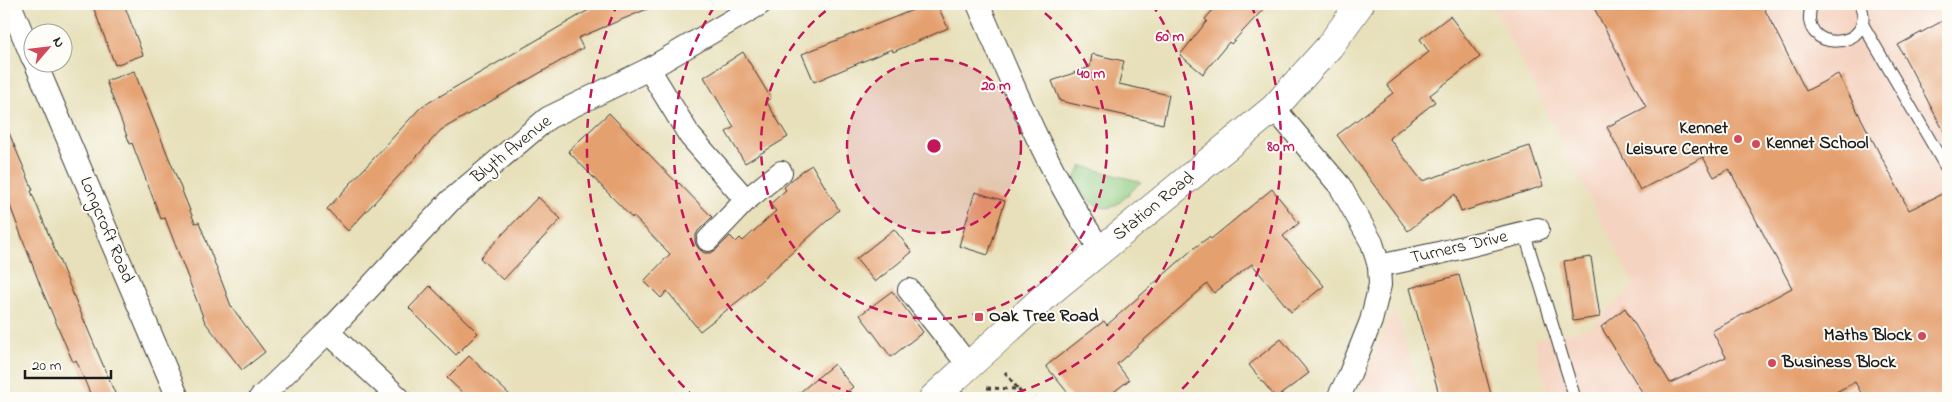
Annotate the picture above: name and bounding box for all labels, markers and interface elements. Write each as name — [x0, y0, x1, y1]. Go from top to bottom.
north arrow — [22, 22, 72, 72]
text: 60 m — [1155, 26, 1185, 48]
text: N — [47, 33, 70, 52]
text: 40 m — [1076, 63, 1105, 85]
text: 20 m — [980, 75, 1011, 97]
street label: Blyth Avenue — [465, 109, 559, 191]
place label: Kennet Leisure Centre — [1626, 116, 1729, 163]
place label: Kennet School — [1766, 131, 1868, 157]
marker: Kennet Leisure Centre — [1732, 133, 1744, 145]
text: 80 m — [1266, 136, 1295, 158]
centre of rings — [925, 137, 943, 155]
marker: Kennet School — [1750, 138, 1762, 150]
street label: Station Road — [1108, 166, 1200, 248]
street label: Longcroft Road — [71, 173, 140, 288]
street label: Turners Drive — [1408, 224, 1511, 272]
place label: Oak Tree Road — [989, 304, 1099, 330]
marker: Oak Tree Road — [973, 311, 985, 323]
place label: Maths Block — [1824, 323, 1913, 349]
marker: Maths Block — [1916, 330, 1928, 342]
scale bar — [25, 347, 111, 379]
place label: Business Block — [1781, 350, 1897, 376]
text: 20 m — [32, 355, 62, 377]
marker: Business Block — [1766, 357, 1778, 369]

